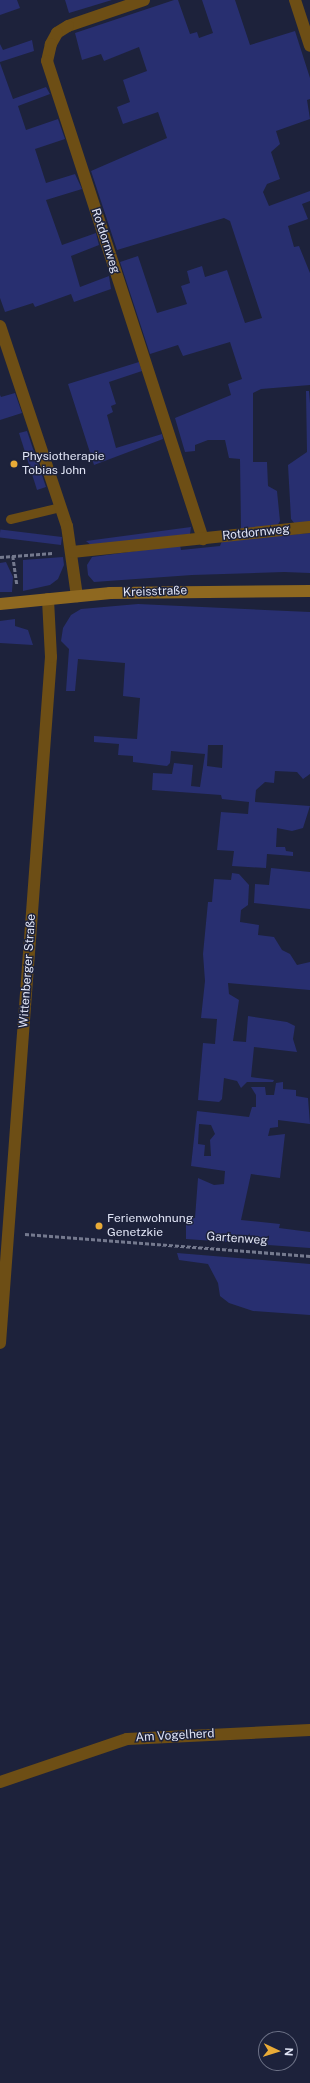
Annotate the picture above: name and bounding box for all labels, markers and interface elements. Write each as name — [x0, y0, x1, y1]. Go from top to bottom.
street label: Rotdornweg — [88, 207, 122, 275]
place label: Physiotherapie Tobias John — [22, 450, 105, 478]
marker: Physiotherapie Tobias John — [9, 459, 19, 469]
street label: Rotdornweg — [222, 522, 290, 544]
street label: Kreisstraße — [123, 584, 187, 600]
street label: Wittenberger Straße — [17, 913, 39, 1029]
place label: Ferienwohnung Genetzkie — [107, 1212, 193, 1240]
marker: Ferienwohnung Genetzkie — [94, 1221, 104, 1231]
street label: Gartenweg — [206, 1230, 268, 1248]
street label: Am Vogelherd — [135, 1727, 215, 1745]
north arrow — [258, 2031, 298, 2071]
text: N — [283, 2047, 295, 2056]

